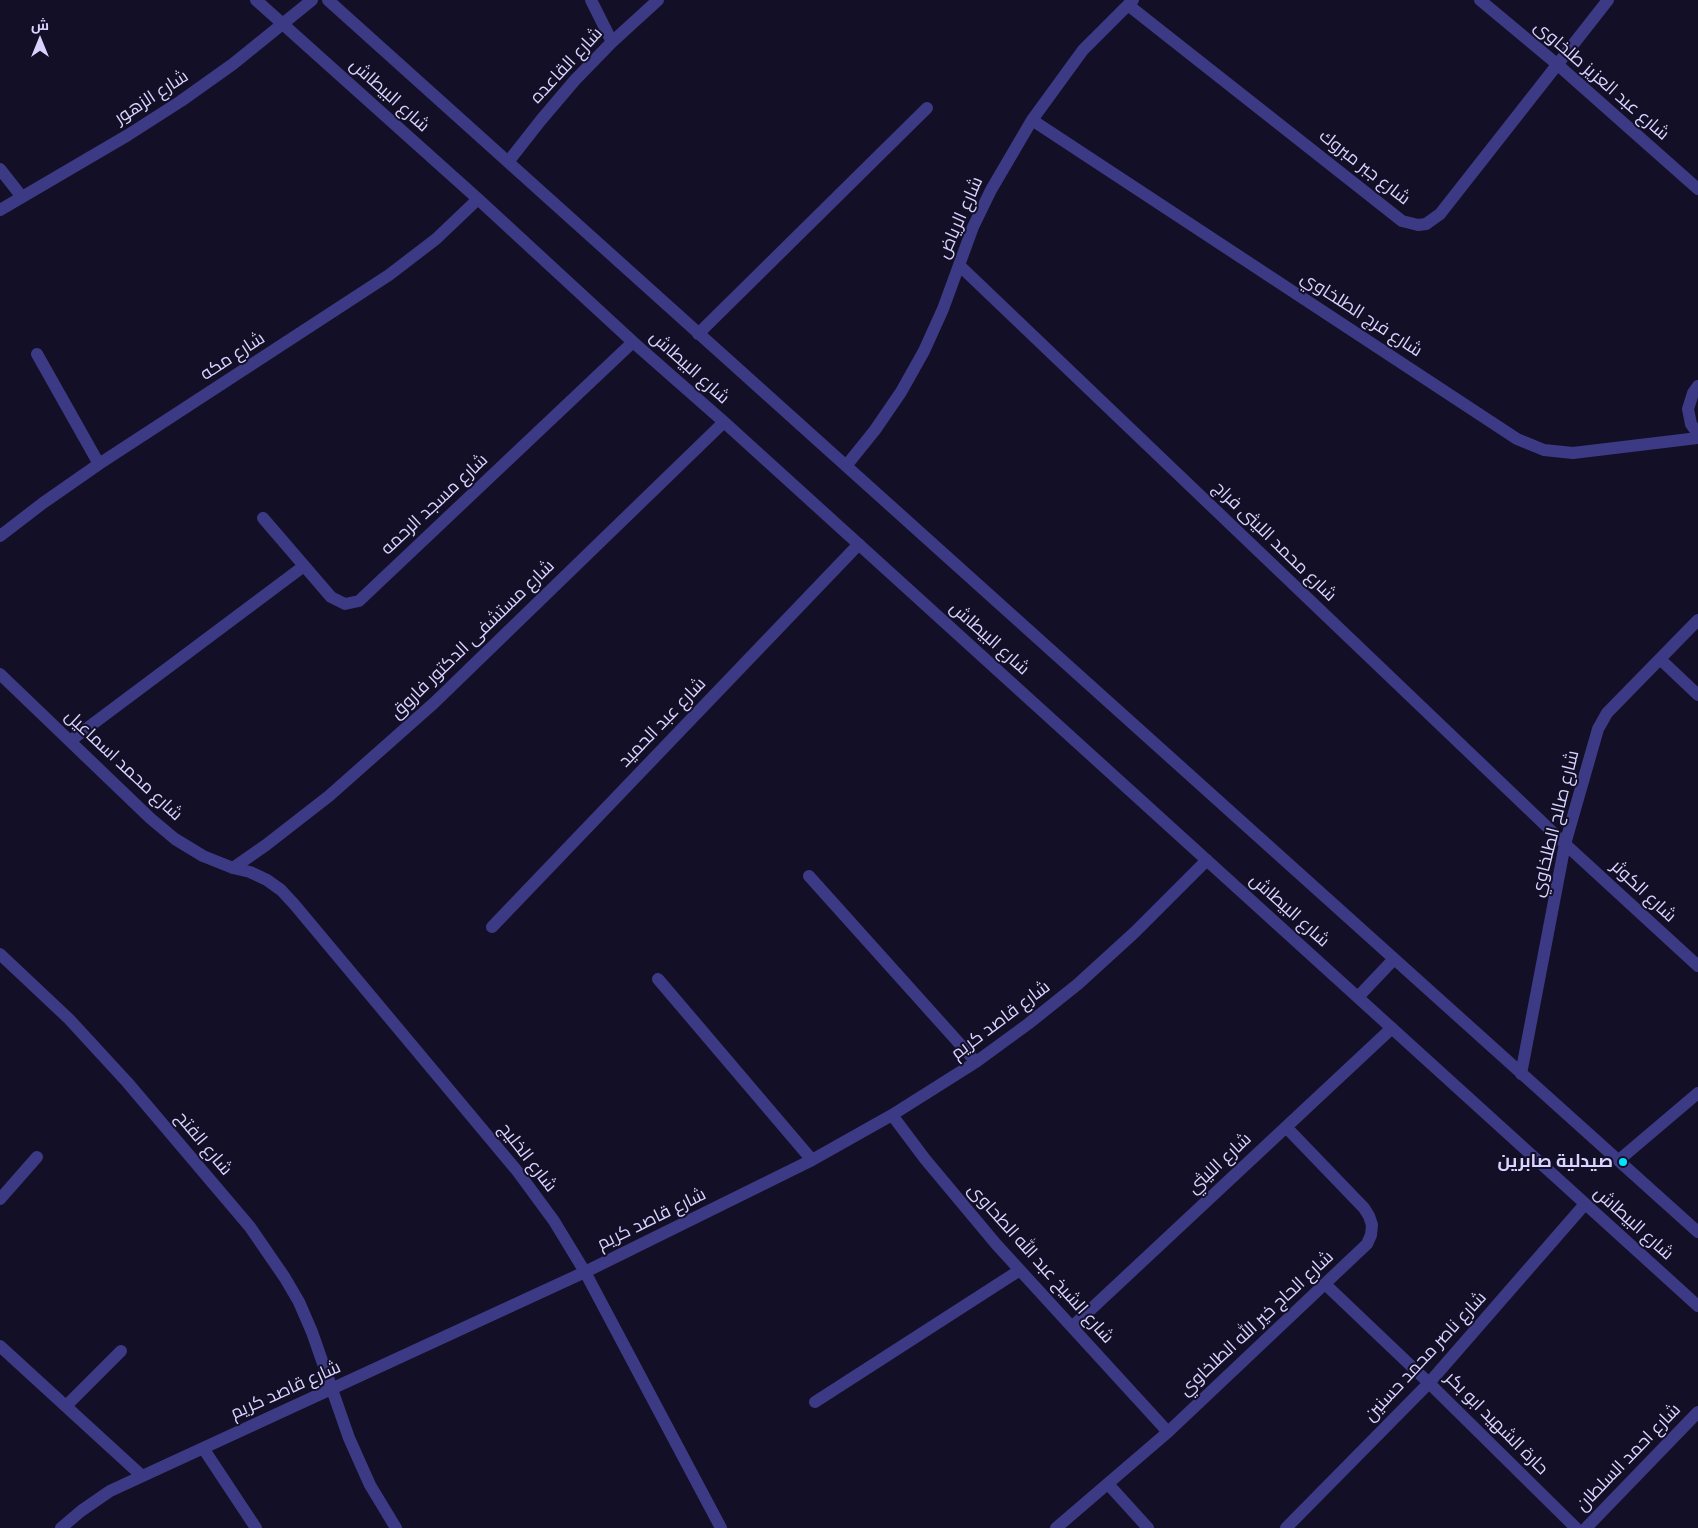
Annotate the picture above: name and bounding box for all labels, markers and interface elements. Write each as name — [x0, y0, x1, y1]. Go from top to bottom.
north arrow — [15, 15, 65, 65]
street label: شارع عبد العزيز طلخاوى — [1529, 16, 1673, 146]
text: ش — [31, 17, 49, 33]
street label: شارع القاعده — [526, 23, 608, 109]
street label: شارع البيطاش — [345, 55, 433, 137]
street label: شارع الزهور — [111, 66, 193, 130]
street label: شارع جبر مبروك — [1314, 126, 1414, 210]
street label: شارع الرياض — [933, 174, 989, 262]
street label: شارع فرج الطلخاوي — [1296, 268, 1426, 362]
street label: شارع البيطاش — [645, 327, 733, 409]
street label: شارع مكه — [197, 328, 269, 386]
street label: شارع مسجد الرحمه — [377, 450, 493, 560]
street label: شارع محمد الليثى فراج — [1208, 477, 1340, 607]
street label: شارع مستشفى الدكتور فاروق — [386, 556, 560, 724]
street label: شارع البيطاش — [945, 598, 1033, 680]
street label: شارع عبد الحميد — [615, 674, 711, 772]
street label: شارع محمد اسماعيل — [60, 706, 186, 826]
street label: شارع صالح الطلخاوي — [1527, 748, 1585, 900]
street label: شارع الكوثر — [1606, 856, 1680, 928]
street label: شارع البيطاش — [1245, 870, 1333, 952]
street label: شارع قاصد كريم — [947, 977, 1055, 1065]
street label: شارع الفتح — [170, 1108, 236, 1180]
street label: شارع الخليج — [493, 1119, 561, 1197]
street label: شارع الليثي — [1184, 1129, 1256, 1199]
place label: صيدلية صابرين — [1497, 1151, 1613, 1173]
marker: صيدلية صابرين — [1617, 1156, 1629, 1168]
street label: شارع الشيخ عبد الله الطحاوى — [962, 1179, 1118, 1349]
street label: شارع البيطاش — [1589, 1183, 1677, 1265]
street label: شارع قاصد كريم — [594, 1184, 710, 1256]
street label: شارع الحاج خير الله الطلخاوي — [1175, 1247, 1339, 1401]
street label: شارع ناصر محمد حسنين — [1360, 1288, 1492, 1426]
street label: شارع قاصد كريم — [227, 1357, 345, 1425]
street label: حارة الشهيد ابو بكر — [1440, 1368, 1552, 1480]
street label: شارع احمد السلطان — [1572, 1400, 1686, 1516]

